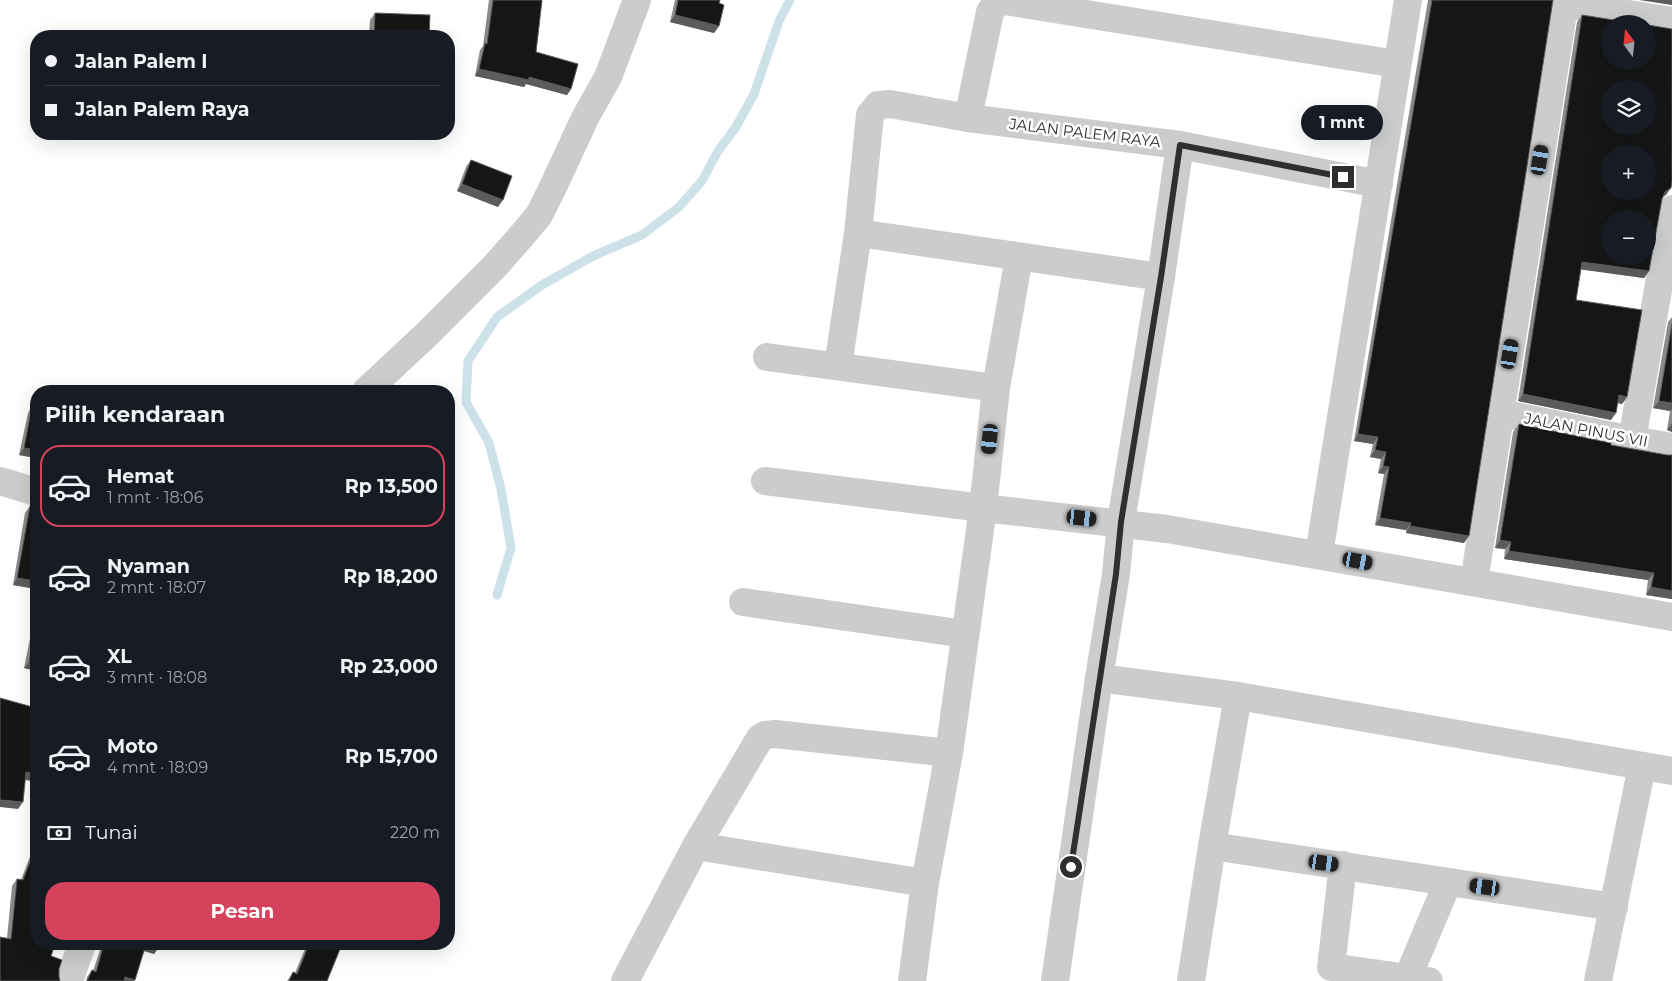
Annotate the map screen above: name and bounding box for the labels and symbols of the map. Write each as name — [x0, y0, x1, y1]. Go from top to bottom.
north arrow — [1601, 15, 1656, 70]
callout: 1 mnt — [1302, 104, 1384, 140]
street label: JALAN PALEM RAYA — [1007, 114, 1162, 151]
car — [1530, 144, 1549, 176]
route end — [1332, 166, 1354, 188]
car — [1500, 338, 1519, 370]
street label: JALAN PINUS VII — [1522, 408, 1649, 451]
car — [980, 423, 999, 455]
car — [1066, 509, 1097, 527]
car — [1341, 551, 1374, 571]
car — [1308, 853, 1339, 873]
route start — [1060, 856, 1082, 878]
car — [1469, 877, 1500, 897]

